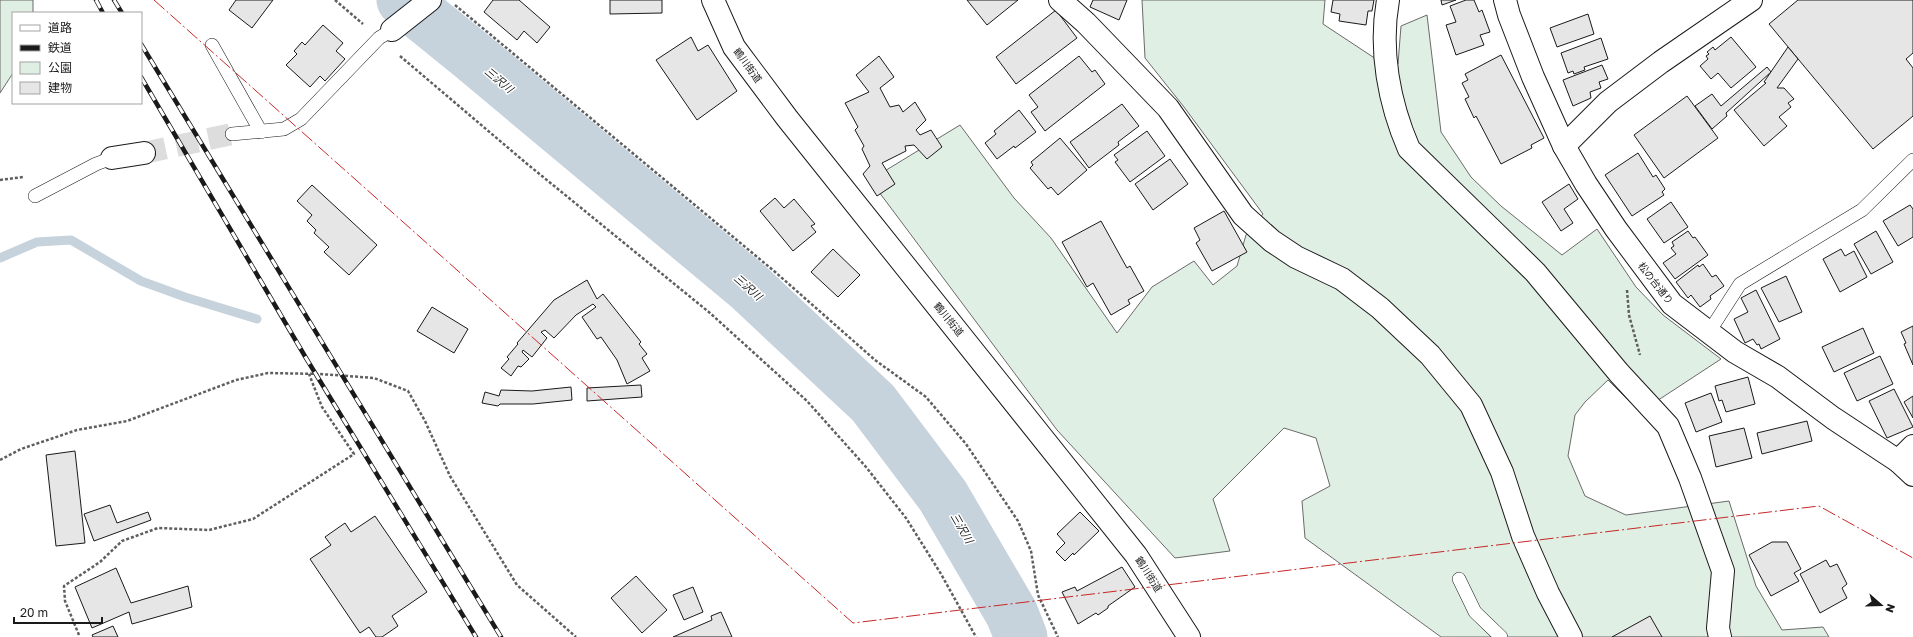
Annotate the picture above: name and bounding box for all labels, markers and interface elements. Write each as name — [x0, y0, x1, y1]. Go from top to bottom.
legend — [12, 12, 142, 104]
text: 道路 — [48, 20, 72, 35]
text: 鉄道 — [48, 40, 72, 55]
street label: 鶴川街道 — [731, 45, 765, 85]
text: 公園 — [48, 60, 72, 75]
water label: 三沢川 — [483, 64, 517, 96]
text: 建物 — [48, 80, 72, 95]
street label: 松の台通り — [1636, 260, 1676, 306]
water label: 三沢川 — [732, 271, 766, 303]
street label: 鶴川街道 — [932, 300, 966, 338]
water label: 三沢川 — [949, 510, 977, 546]
street label: 鶴川街道 — [1133, 554, 1165, 594]
north arrow — [1861, 585, 1901, 625]
scale bar — [14, 599, 102, 625]
text: N — [1883, 602, 1898, 615]
text: 20 m — [20, 605, 48, 620]

